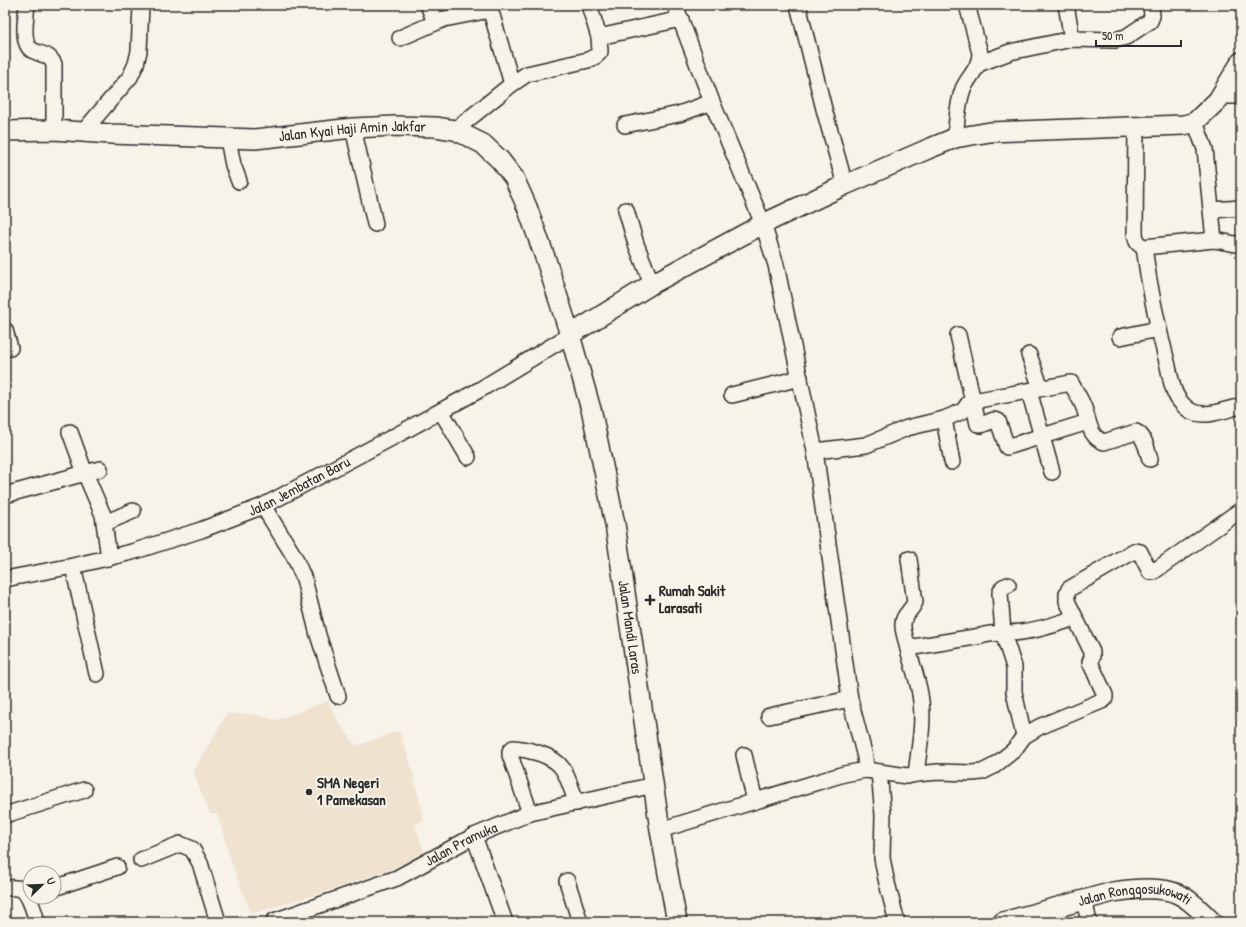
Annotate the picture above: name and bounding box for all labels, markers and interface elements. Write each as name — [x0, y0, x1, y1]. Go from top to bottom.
scale bar — [1096, 22, 1181, 48]
text: 50 m — [1102, 27, 1123, 44]
street label: Jalan Kyai Haji Amin Jakfar — [278, 115, 426, 146]
street label: Jalan Jembatan Baru — [245, 451, 354, 521]
street label: Jalan Mandi Laras — [613, 579, 648, 676]
place label: Rumah Sakit Larasati — [659, 580, 726, 618]
marker: Rumah Sakit Larasati — [644, 594, 656, 606]
place label: SMA Negeri 1 Pamekasan — [317, 772, 386, 810]
marker: SMA Negeri 1 Pamekasan — [304, 787, 314, 797]
street label: Jalan Pramuka — [421, 817, 500, 871]
north arrow — [22, 865, 62, 905]
text: U — [44, 876, 59, 887]
street label: Jalan Ronggosukowati — [1075, 878, 1197, 911]

